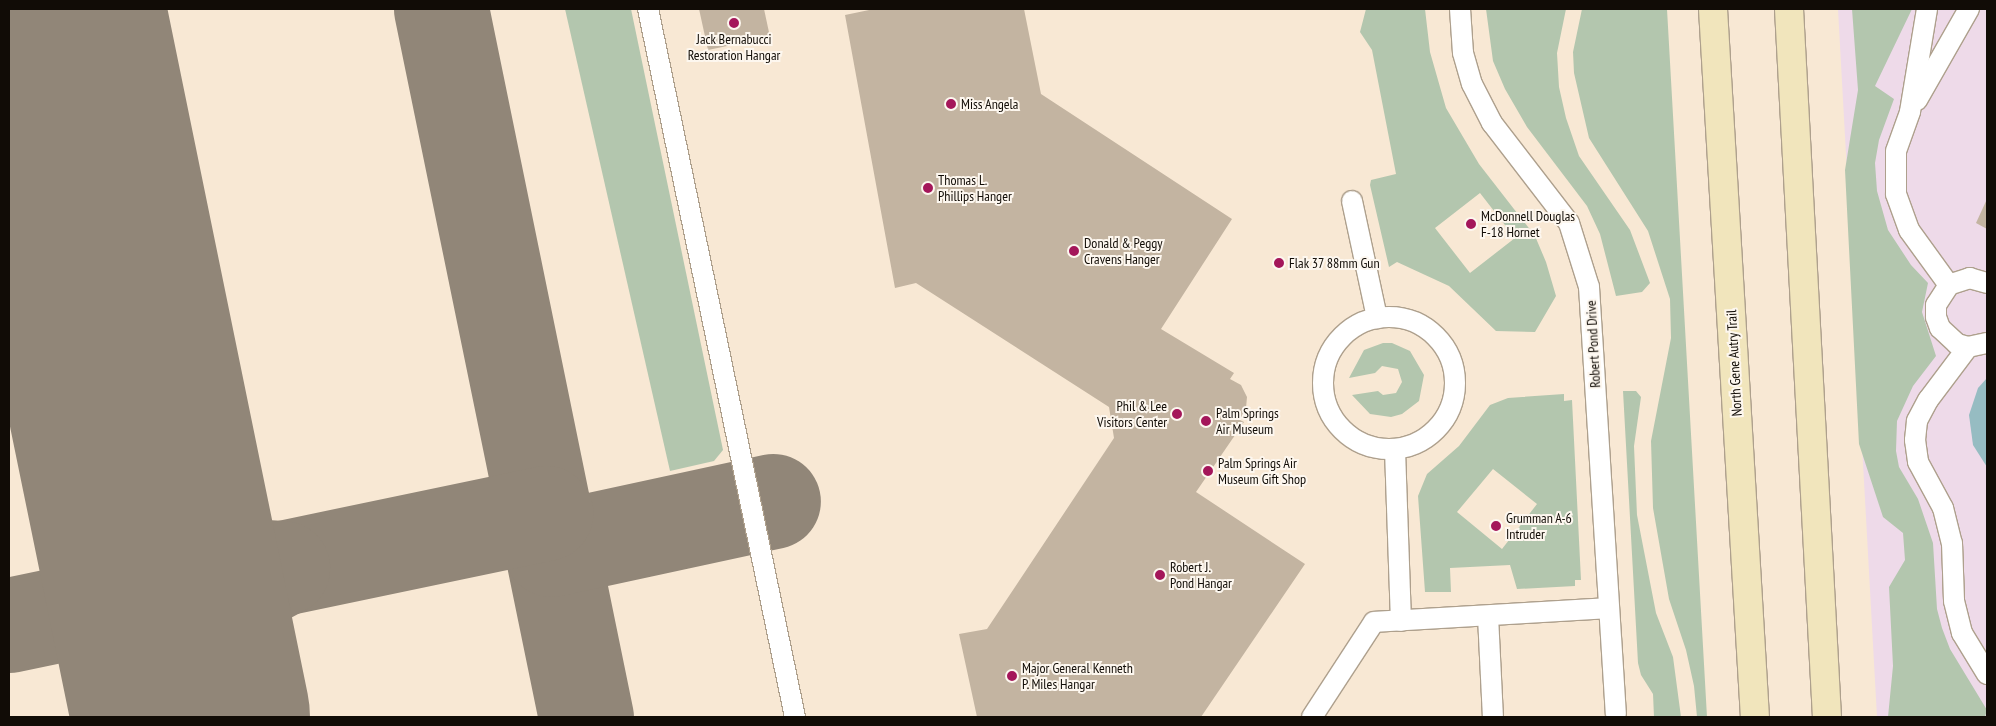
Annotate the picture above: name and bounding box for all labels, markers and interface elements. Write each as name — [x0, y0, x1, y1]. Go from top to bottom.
marker: Jack Bernabucci Restoration Hangar — [728, 17, 740, 29]
place label: Jack Bernabucci Restoration Hangar — [688, 31, 780, 64]
place label: Miss Angela — [961, 96, 1019, 112]
marker: Miss Angela — [945, 98, 957, 110]
place label: Thomas L. Phillips Hanger — [938, 172, 1012, 204]
marker: Thomas L. Phillips Hanger — [922, 182, 934, 194]
place label: McDonnell Douglas F-18 Hornet — [1481, 208, 1575, 240]
marker: McDonnell Douglas F-18 Hornet — [1465, 218, 1477, 230]
place label: Donald & Peggy Cravens Hanger — [1084, 235, 1163, 268]
marker: Donald & Peggy Cravens Hanger — [1068, 245, 1080, 257]
place label: Flak 37 88mm Gun — [1289, 255, 1381, 271]
marker: Flak 37 88mm Gun — [1273, 257, 1285, 269]
street label: Robert Pond Drive — [1582, 300, 1604, 388]
street label: North Gene Autry Trail — [1723, 309, 1745, 417]
place label: Phil & Lee Visitors Center — [1097, 398, 1167, 431]
place label: Palm Springs Air Museum — [1216, 405, 1279, 438]
marker: Phil & Lee Visitors Center — [1171, 408, 1183, 420]
marker: Palm Springs Air Museum — [1200, 415, 1212, 427]
place label: Palm Springs Air Museum Gift Shop — [1218, 455, 1306, 488]
marker: Palm Springs Air Museum Gift Shop — [1202, 465, 1214, 477]
place label: Grumman A-6 Intruder — [1506, 510, 1572, 542]
marker: Grumman A-6 Intruder — [1490, 520, 1502, 532]
place label: Robert J. Pond Hangar — [1170, 559, 1232, 592]
marker: Robert J. Pond Hangar — [1154, 569, 1166, 581]
place label: Major General Kenneth P. Miles Hangar — [1022, 660, 1133, 692]
marker: Major General Kenneth P. Miles Hangar — [1006, 670, 1018, 682]

